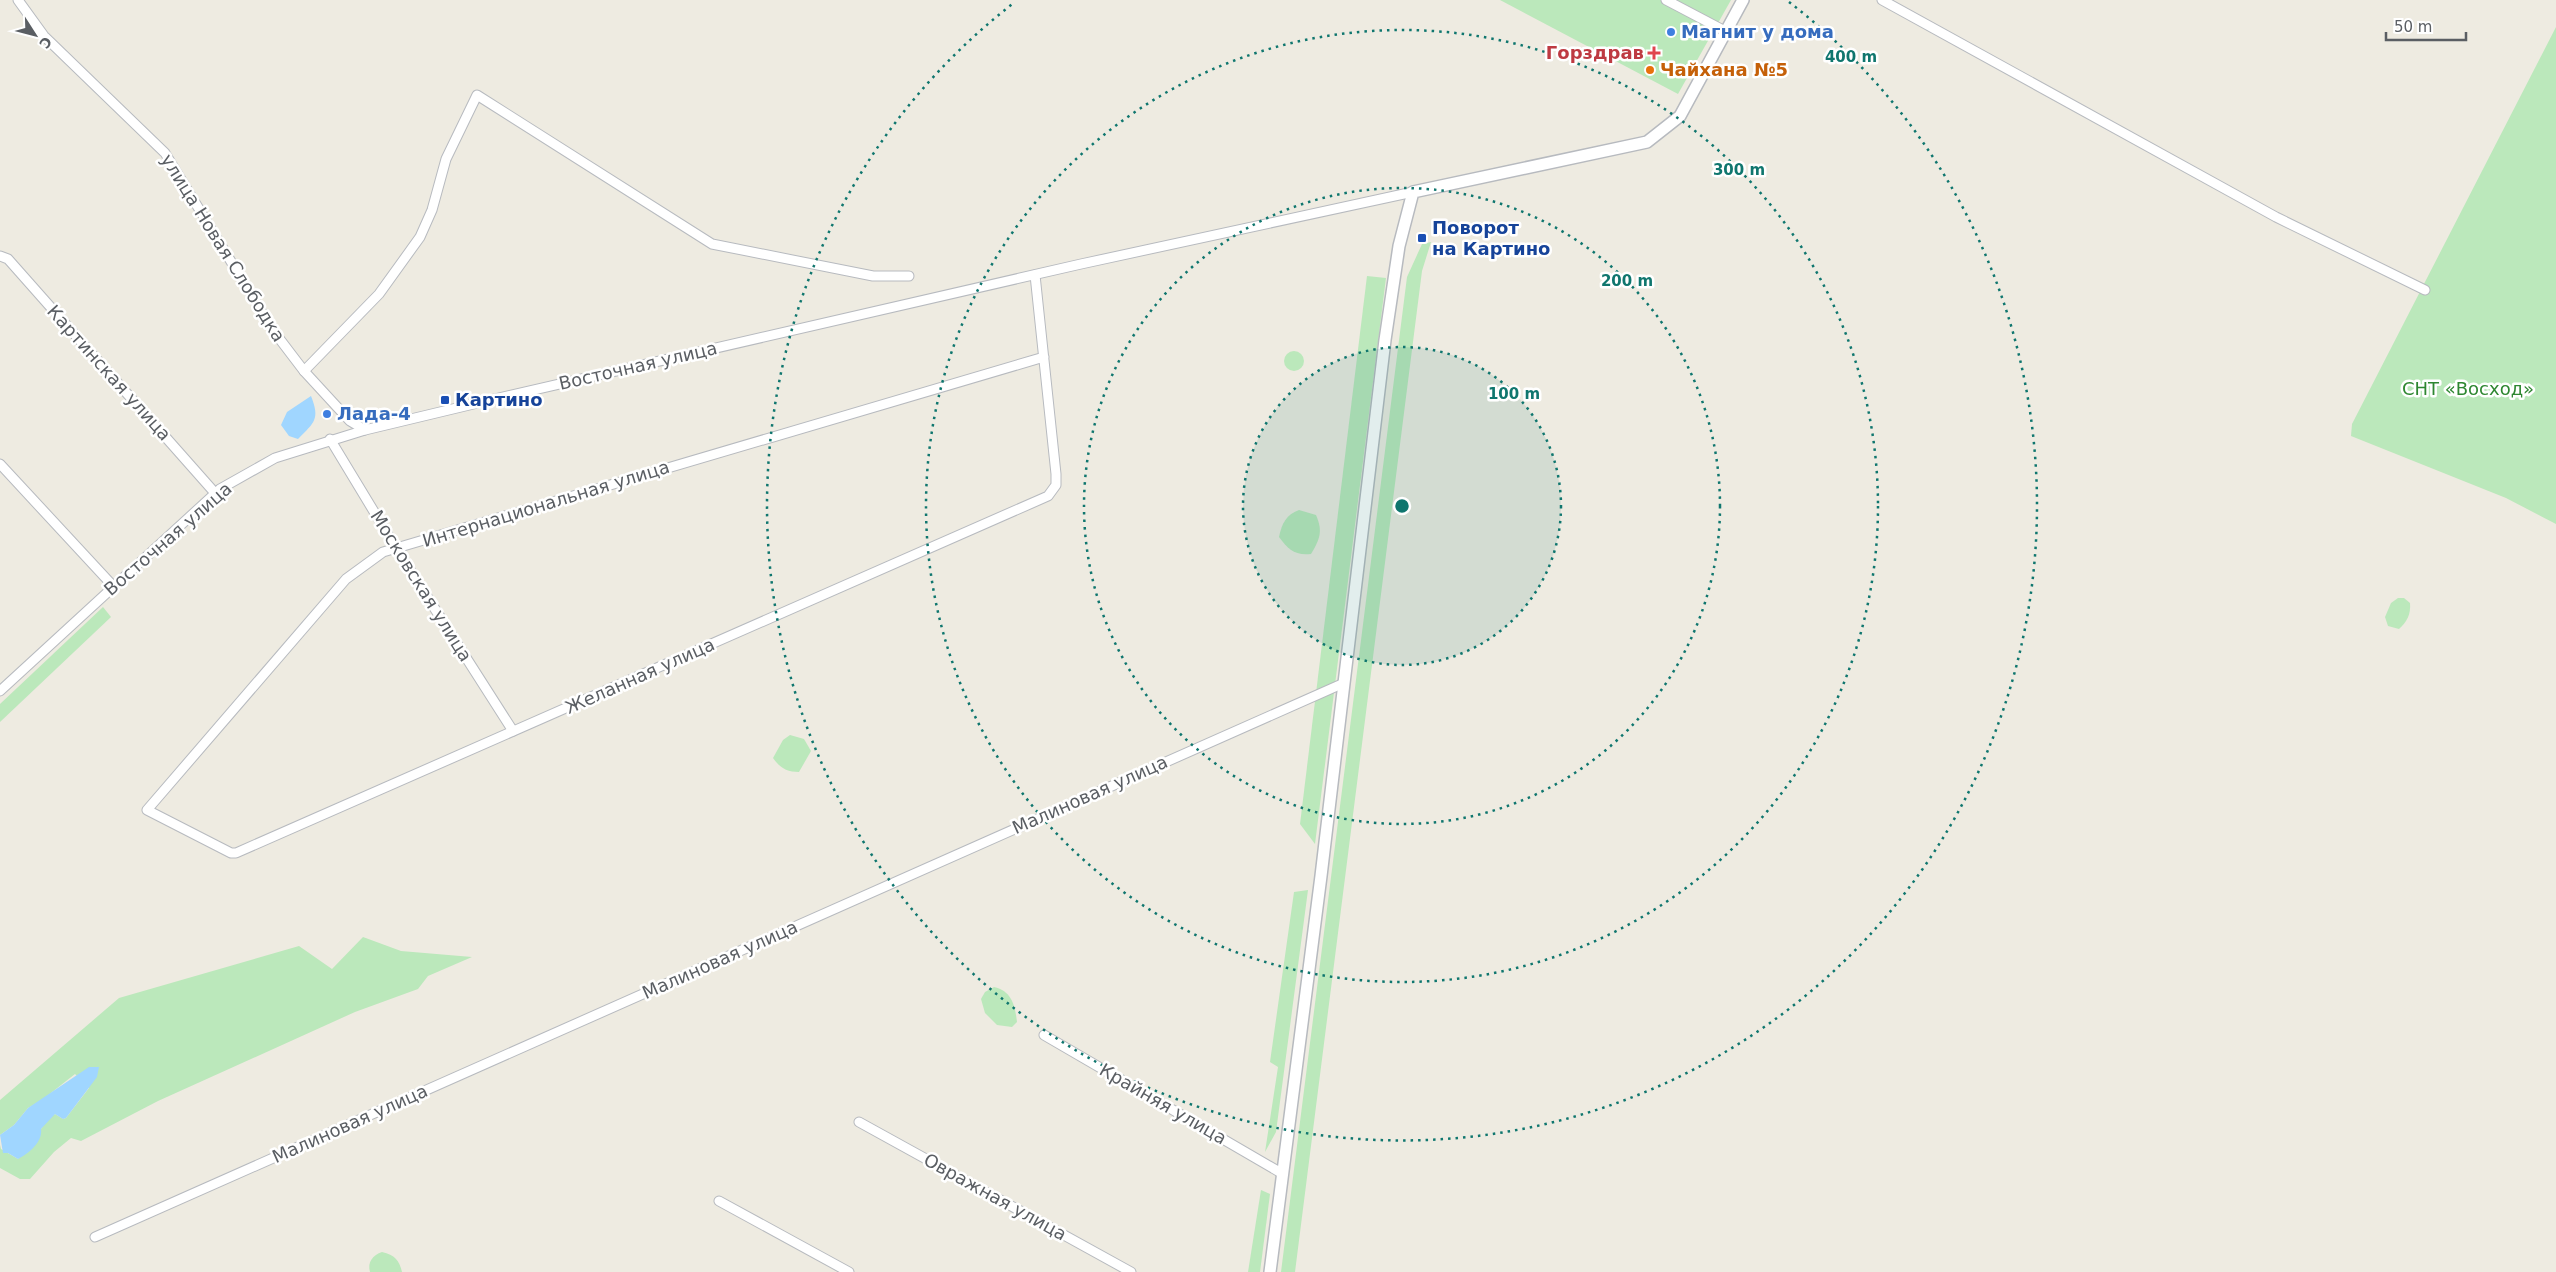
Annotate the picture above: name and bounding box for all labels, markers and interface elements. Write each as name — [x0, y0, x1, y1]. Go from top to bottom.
north arrow — [10, 10, 60, 60]
scale bar — [2386, 10, 2466, 42]
text: 50 m — [2394, 18, 2432, 36]
place label: Магнит у дома — [1681, 21, 1834, 42]
marker: Магнит у дома — [1665, 26, 1677, 38]
text: С — [36, 34, 55, 52]
place label: Горздрав — [1546, 42, 1644, 63]
marker: Горздрав — [1648, 47, 1660, 59]
text: 400 m — [1825, 48, 1877, 66]
place label: Чайхана №5 — [1660, 59, 1788, 80]
marker: Чайхана №5 — [1644, 64, 1656, 76]
street label: улица Новая Слободка — [157, 150, 290, 345]
text: 300 m — [1713, 161, 1765, 179]
place label: Поворот на Картино — [1432, 217, 1550, 259]
marker: Поворот на Картино — [1416, 232, 1428, 244]
text: 200 m — [1601, 272, 1653, 290]
street label: Картинская улица — [43, 301, 176, 445]
street label: Восточная улица — [557, 337, 719, 394]
park label: СНТ «Восход» — [2402, 378, 2534, 399]
text: 100 m — [1488, 385, 1540, 403]
place label: Картино — [455, 389, 543, 410]
marker: Картино — [439, 394, 451, 406]
place label: Лада-4 — [337, 403, 411, 424]
marker: Лада-4 — [321, 408, 333, 420]
street label: Интернациональная улица — [420, 456, 672, 551]
street label: Восточная улица — [100, 478, 236, 600]
centre of rings — [1393, 497, 1411, 515]
street label: Московская улица — [366, 506, 477, 665]
street label: Желанная улица — [562, 633, 718, 718]
street label: Малиновая улица — [1009, 751, 1171, 838]
street label: Малиновая улица — [639, 916, 801, 1003]
street label: Крайняя улица — [1096, 1059, 1231, 1148]
street label: Малиновая улица — [269, 1080, 431, 1167]
street label: Овражная улица — [920, 1149, 1070, 1245]

